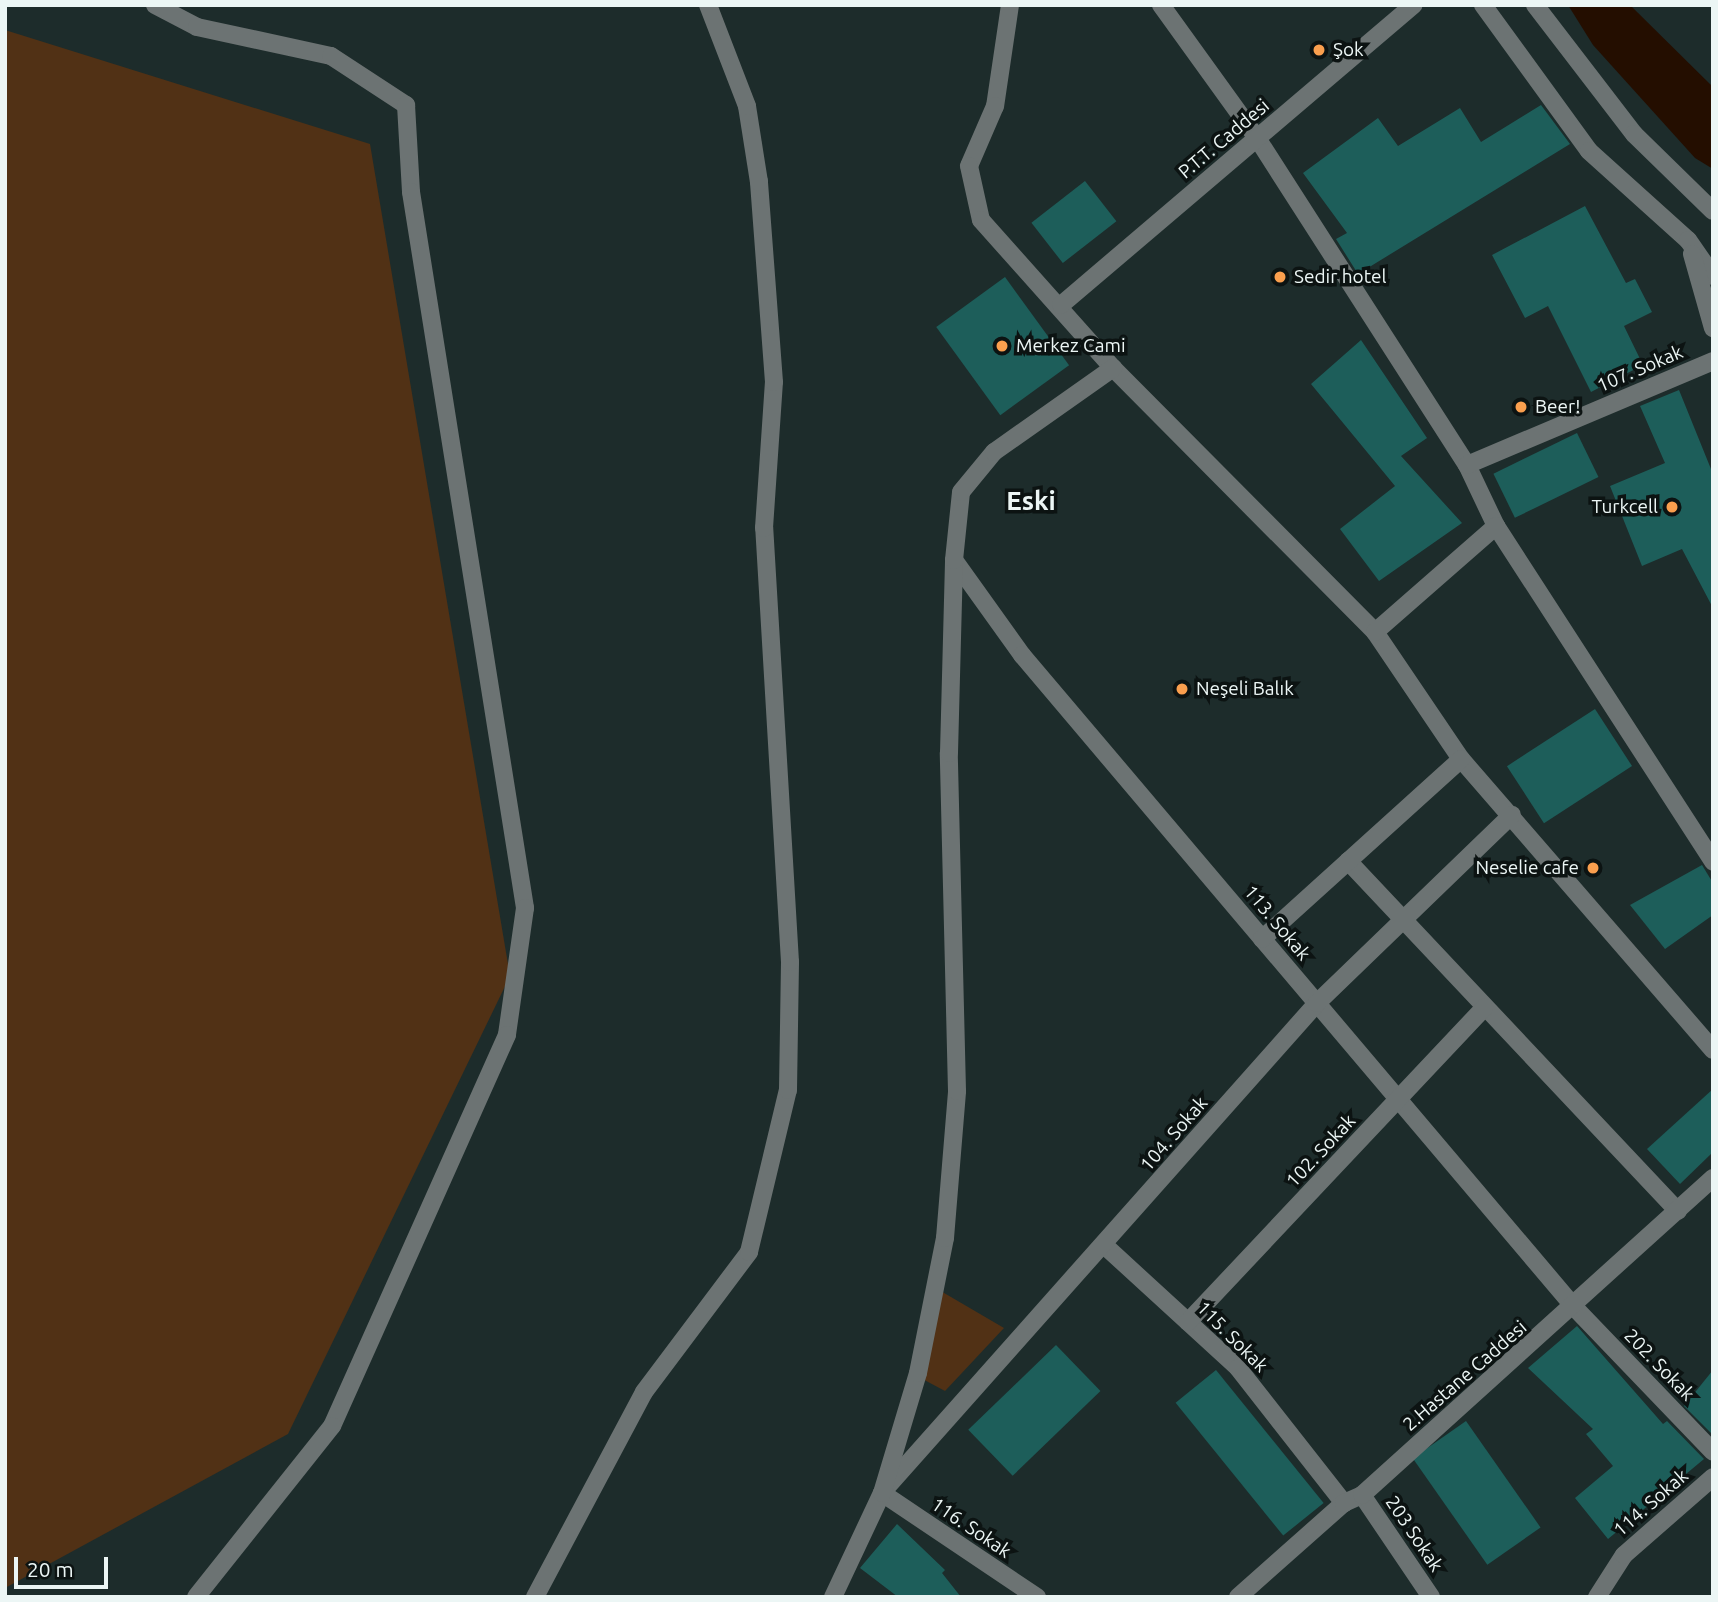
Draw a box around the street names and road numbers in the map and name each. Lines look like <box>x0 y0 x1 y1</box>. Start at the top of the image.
street label: P.T.T. Caddesi <box>1174 94 1274 184</box>
street label: 107. Sokak <box>1594 341 1686 397</box>
street label: 113. Sokak <box>1239 881 1315 965</box>
street label: 104. Sokak <box>1135 1092 1213 1176</box>
street label: 102. Sokak <box>1282 1110 1360 1192</box>
street label: 115. Sokak <box>1192 1297 1272 1377</box>
street label: 2.Hastane Caddesi <box>1398 1316 1532 1436</box>
street label: 202. Sokak <box>1619 1324 1699 1406</box>
street label: 114. Sokak <box>1609 1464 1693 1542</box>
street label: 203 Sokak <box>1380 1492 1448 1576</box>
street label: 116. Sokak <box>927 1493 1015 1563</box>

